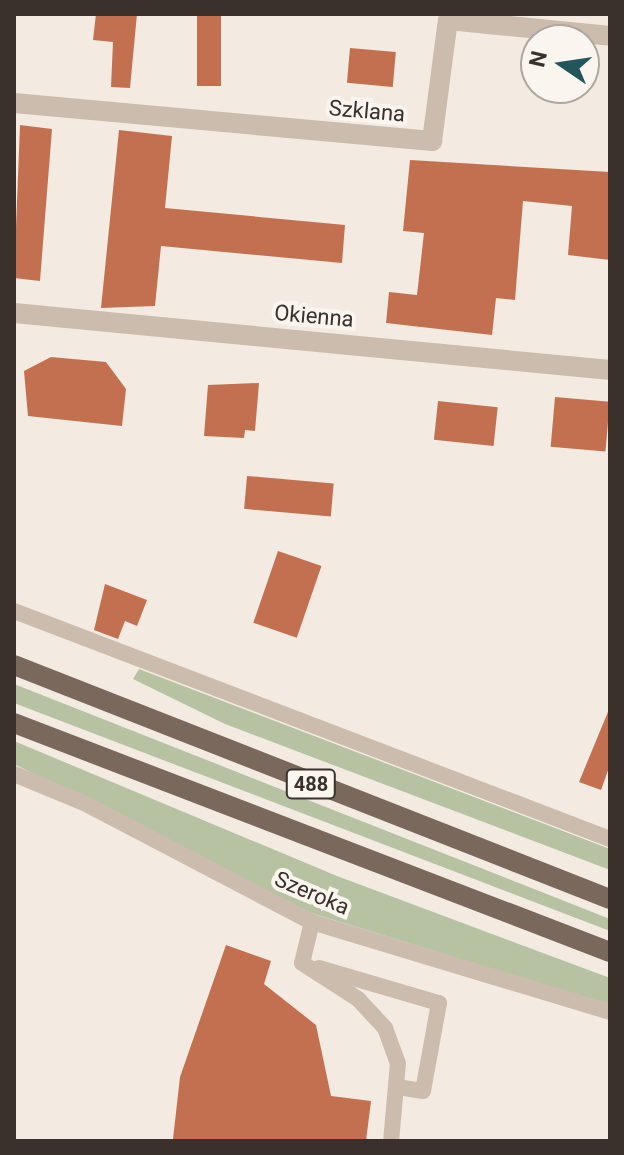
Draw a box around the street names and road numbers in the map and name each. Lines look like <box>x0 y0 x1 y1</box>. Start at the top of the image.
street label: Szklana <box>328 95 406 127</box>
street label: Okienna <box>273 299 355 333</box>
road number: 488 <box>285 768 337 800</box>
street label: Szeroka <box>271 866 353 920</box>

